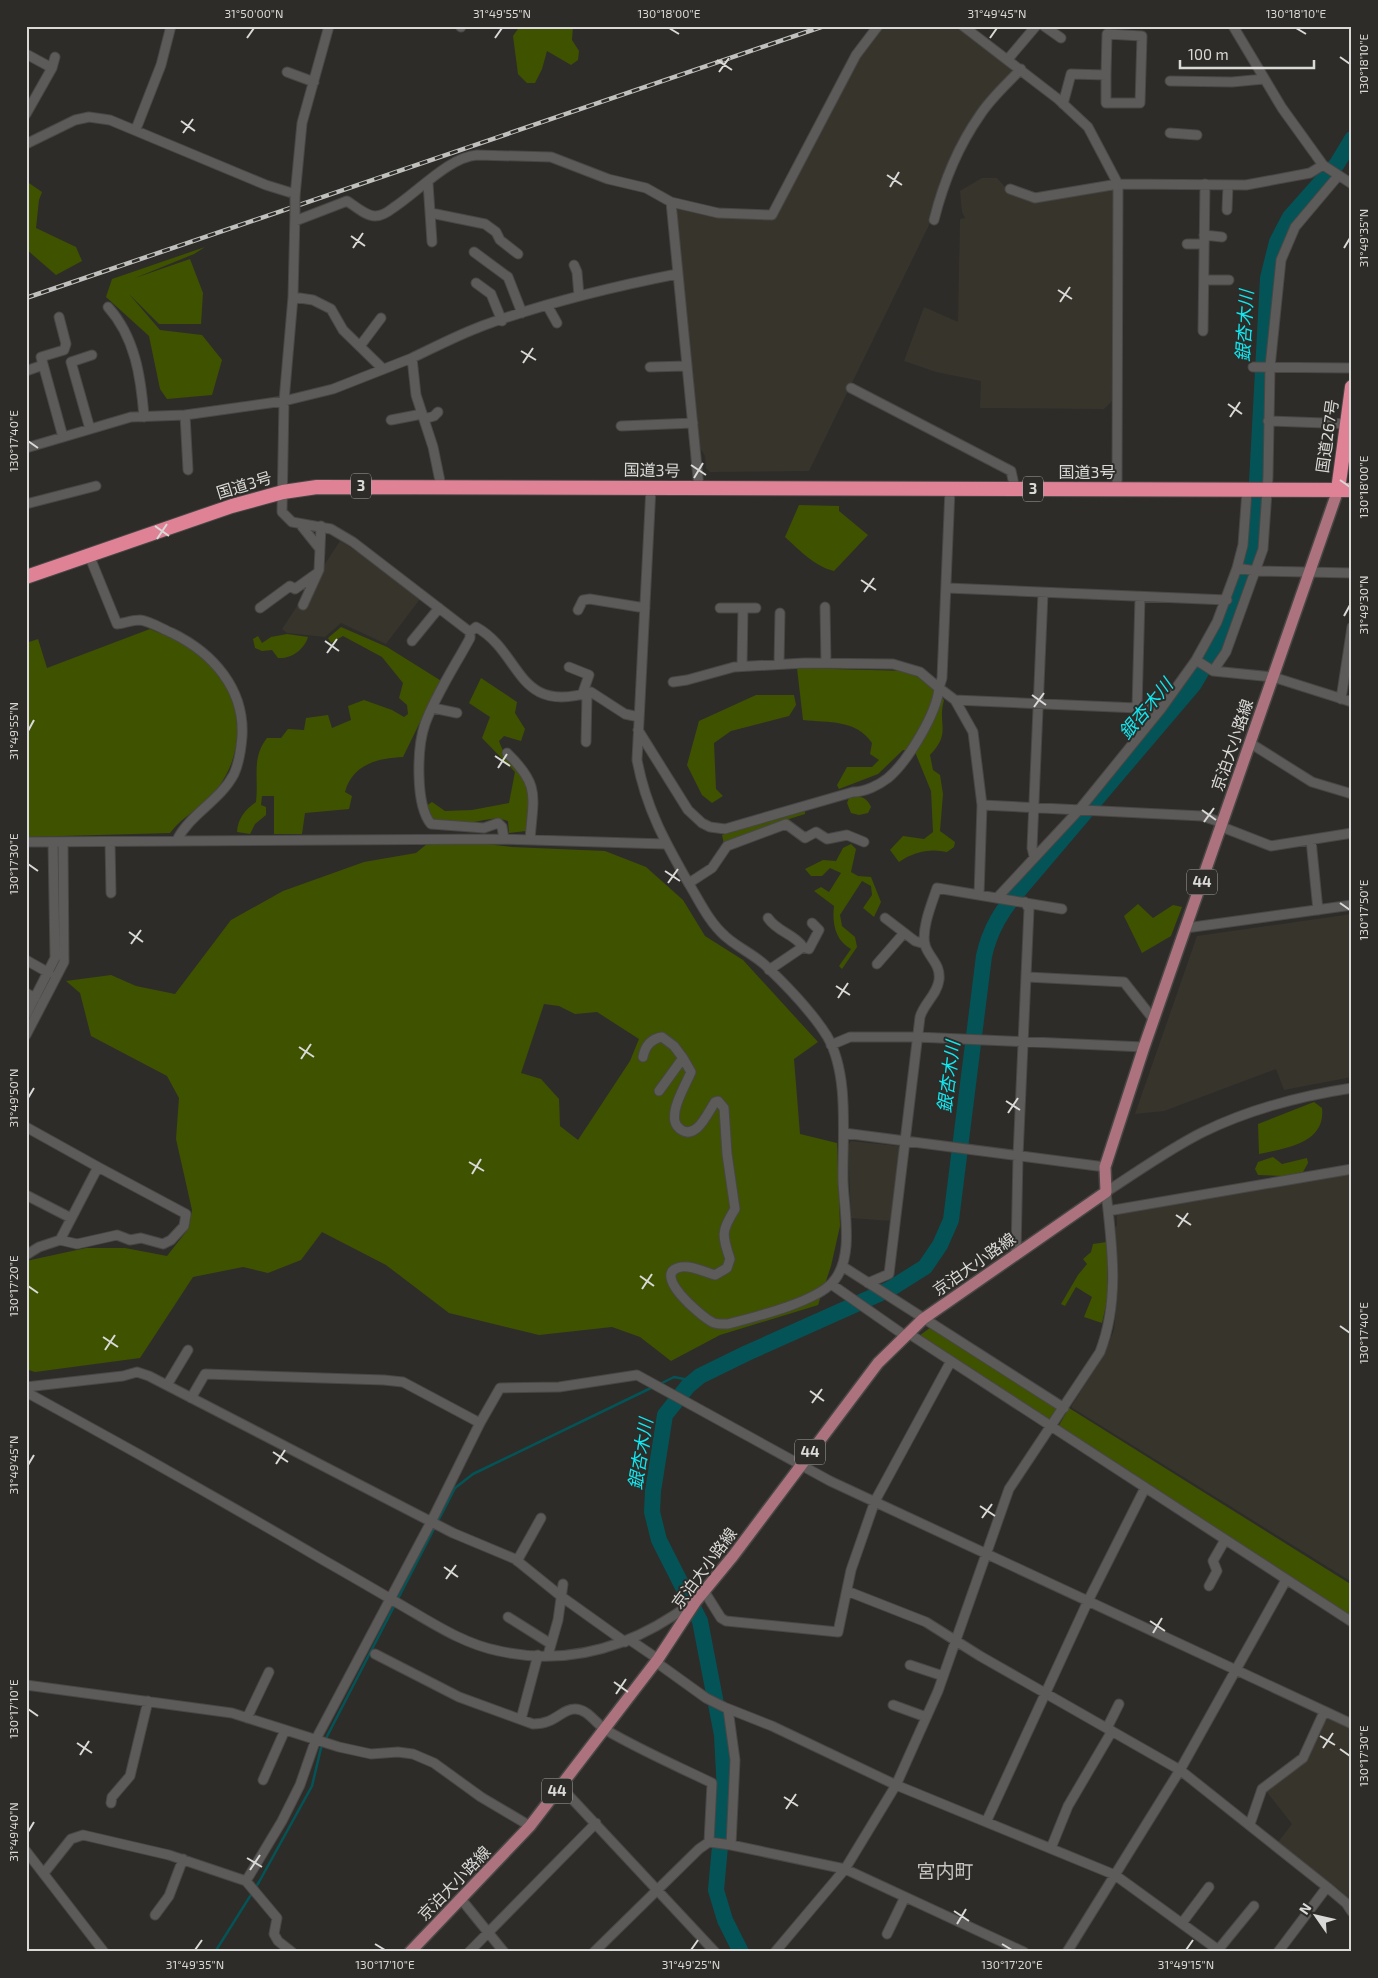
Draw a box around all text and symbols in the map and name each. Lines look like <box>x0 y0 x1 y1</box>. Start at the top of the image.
text: 31°50'00"N <box>224 6 284 20</box>
text: 31°49'55"N <box>473 6 531 20</box>
text: 130°18'00"E <box>637 6 701 20</box>
text: 31°49'45"N <box>968 6 1026 20</box>
text: 130°18'10"E <box>1266 6 1327 20</box>
text: 130°18'10"E <box>1356 33 1370 94</box>
scale bar <box>1180 38 1314 70</box>
text: 100 m <box>1188 45 1229 63</box>
text: 31°49'35"N <box>1356 209 1370 267</box>
water label: 銀杏木川 <box>1231 287 1257 362</box>
street label: 国道267号 <box>1312 398 1341 474</box>
text: 130°17'40"E <box>6 410 20 472</box>
text: 130°18'00"E <box>1356 455 1370 519</box>
street label: 国道3号 <box>623 460 681 479</box>
street label: 国道3号 <box>1059 462 1115 481</box>
street label: 国道3号 <box>214 467 274 502</box>
road number: 3 <box>351 474 371 498</box>
road number: 3 <box>1023 476 1043 502</box>
text: 31°49'30"N <box>1356 575 1370 635</box>
water label: 銀杏木川 <box>1114 672 1178 743</box>
street label: 京泊大小路線 <box>1207 696 1256 793</box>
text: 31°49'55"N <box>6 702 20 760</box>
text: 130°17'30"E <box>6 833 20 895</box>
road number: 44 <box>1187 870 1217 894</box>
text: 130°17'50"E <box>1356 879 1370 941</box>
water label: 銀杏木川 <box>933 1038 964 1114</box>
text: 31°49'50"N <box>6 1069 20 1127</box>
street label: 京泊大小路線 <box>929 1228 1018 1299</box>
text: 130°17'20"E <box>6 1255 20 1317</box>
text: 130°17'40"E <box>1356 1302 1370 1364</box>
water label: 銀杏木川 <box>624 1415 657 1491</box>
text: 31°49'45"N <box>6 1436 20 1494</box>
road number: 44 <box>795 1440 825 1464</box>
street label: 京泊大小路線 <box>667 1524 740 1612</box>
text: 130°17'10"E <box>6 1679 20 1739</box>
text: 130°17'30"E <box>1356 1725 1370 1787</box>
road number: 44 <box>542 1778 572 1804</box>
text: 31°49'40"N <box>6 1802 20 1862</box>
street label: 京泊大小路線 <box>413 1842 494 1924</box>
district label: 宮内町 <box>916 1859 974 1882</box>
north arrow <box>1290 1890 1340 1940</box>
text: N <box>1295 1900 1315 1917</box>
text: 31°49'35"N <box>166 1957 224 1971</box>
text: 130°17'10"E <box>355 1957 415 1971</box>
text: 31°49'25"N <box>662 1957 720 1971</box>
text: 130°17'20"E <box>981 1957 1043 1971</box>
text: 31°49'15"N <box>1158 1957 1214 1971</box>

